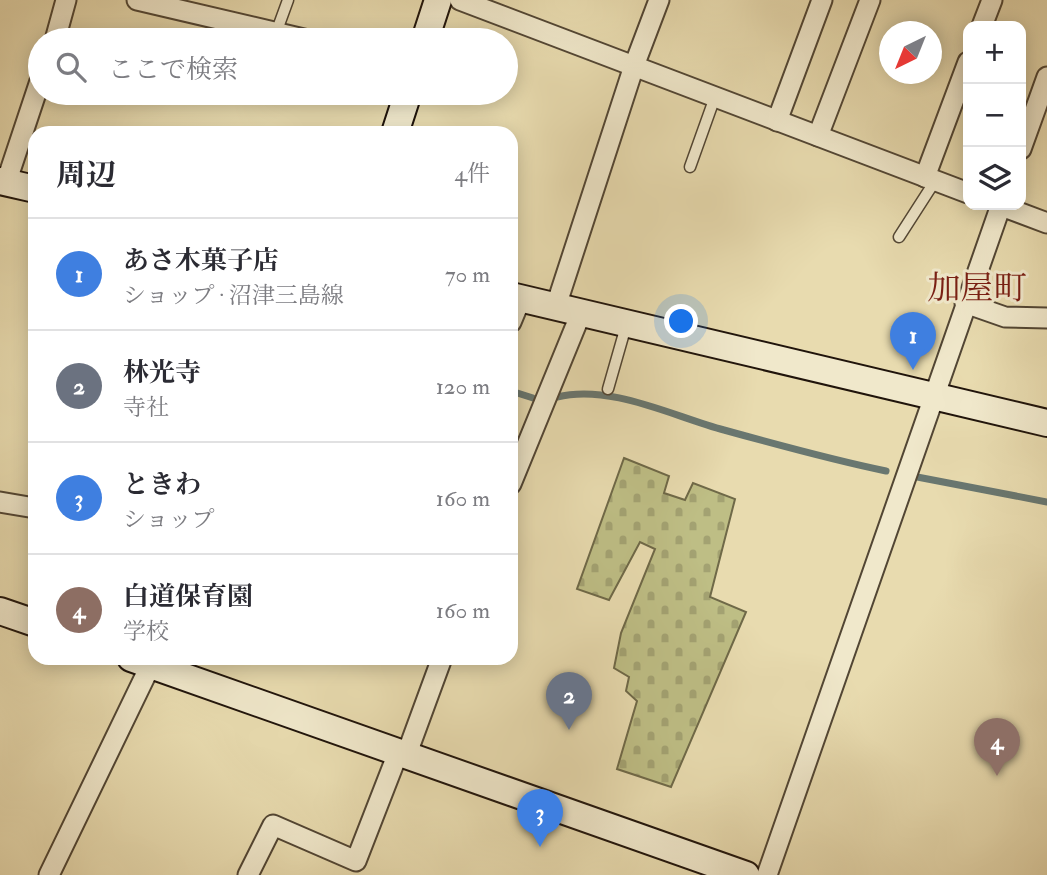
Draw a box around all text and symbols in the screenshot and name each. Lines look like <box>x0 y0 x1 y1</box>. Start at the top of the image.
north arrow <box>879 21 942 84</box>
map controls <box>963 21 1026 210</box>
button: + <box>963 21 1026 84</box>
search box <box>28 28 518 105</box>
icon: search <box>52 48 90 86</box>
text: ここで検索 <box>108 54 238 86</box>
button: − <box>963 84 1026 147</box>
button: layers <box>963 147 1026 210</box>
text: 周辺 <box>56 157 116 194</box>
text: 4件 <box>455 159 490 188</box>
text: あさ木菓子店 <box>123 245 279 277</box>
text: 1 <box>75 260 83 289</box>
text: 70 m <box>445 260 490 289</box>
district label: 加屋町 <box>928 268 1027 309</box>
text: ショップ · 沼津三島線 <box>123 281 344 310</box>
your location <box>664 304 698 338</box>
pin: 1 <box>890 312 936 370</box>
text: 林光寺 <box>123 357 201 389</box>
text: 2 <box>73 372 85 401</box>
text: 120 m <box>436 372 490 401</box>
text: 寺社 <box>123 393 169 422</box>
text: ときわ <box>123 469 201 501</box>
text: 3 <box>75 484 83 513</box>
text: 160 m <box>436 484 490 513</box>
text: ショップ <box>123 505 215 534</box>
text: 白道保育園 <box>123 581 253 613</box>
text: 4 <box>73 596 85 625</box>
text: 160 m <box>436 596 490 625</box>
text: 学校 <box>123 617 169 646</box>
pin: 2 <box>546 672 592 730</box>
pin: 4 <box>974 718 1020 776</box>
pin: 3 <box>517 789 563 847</box>

